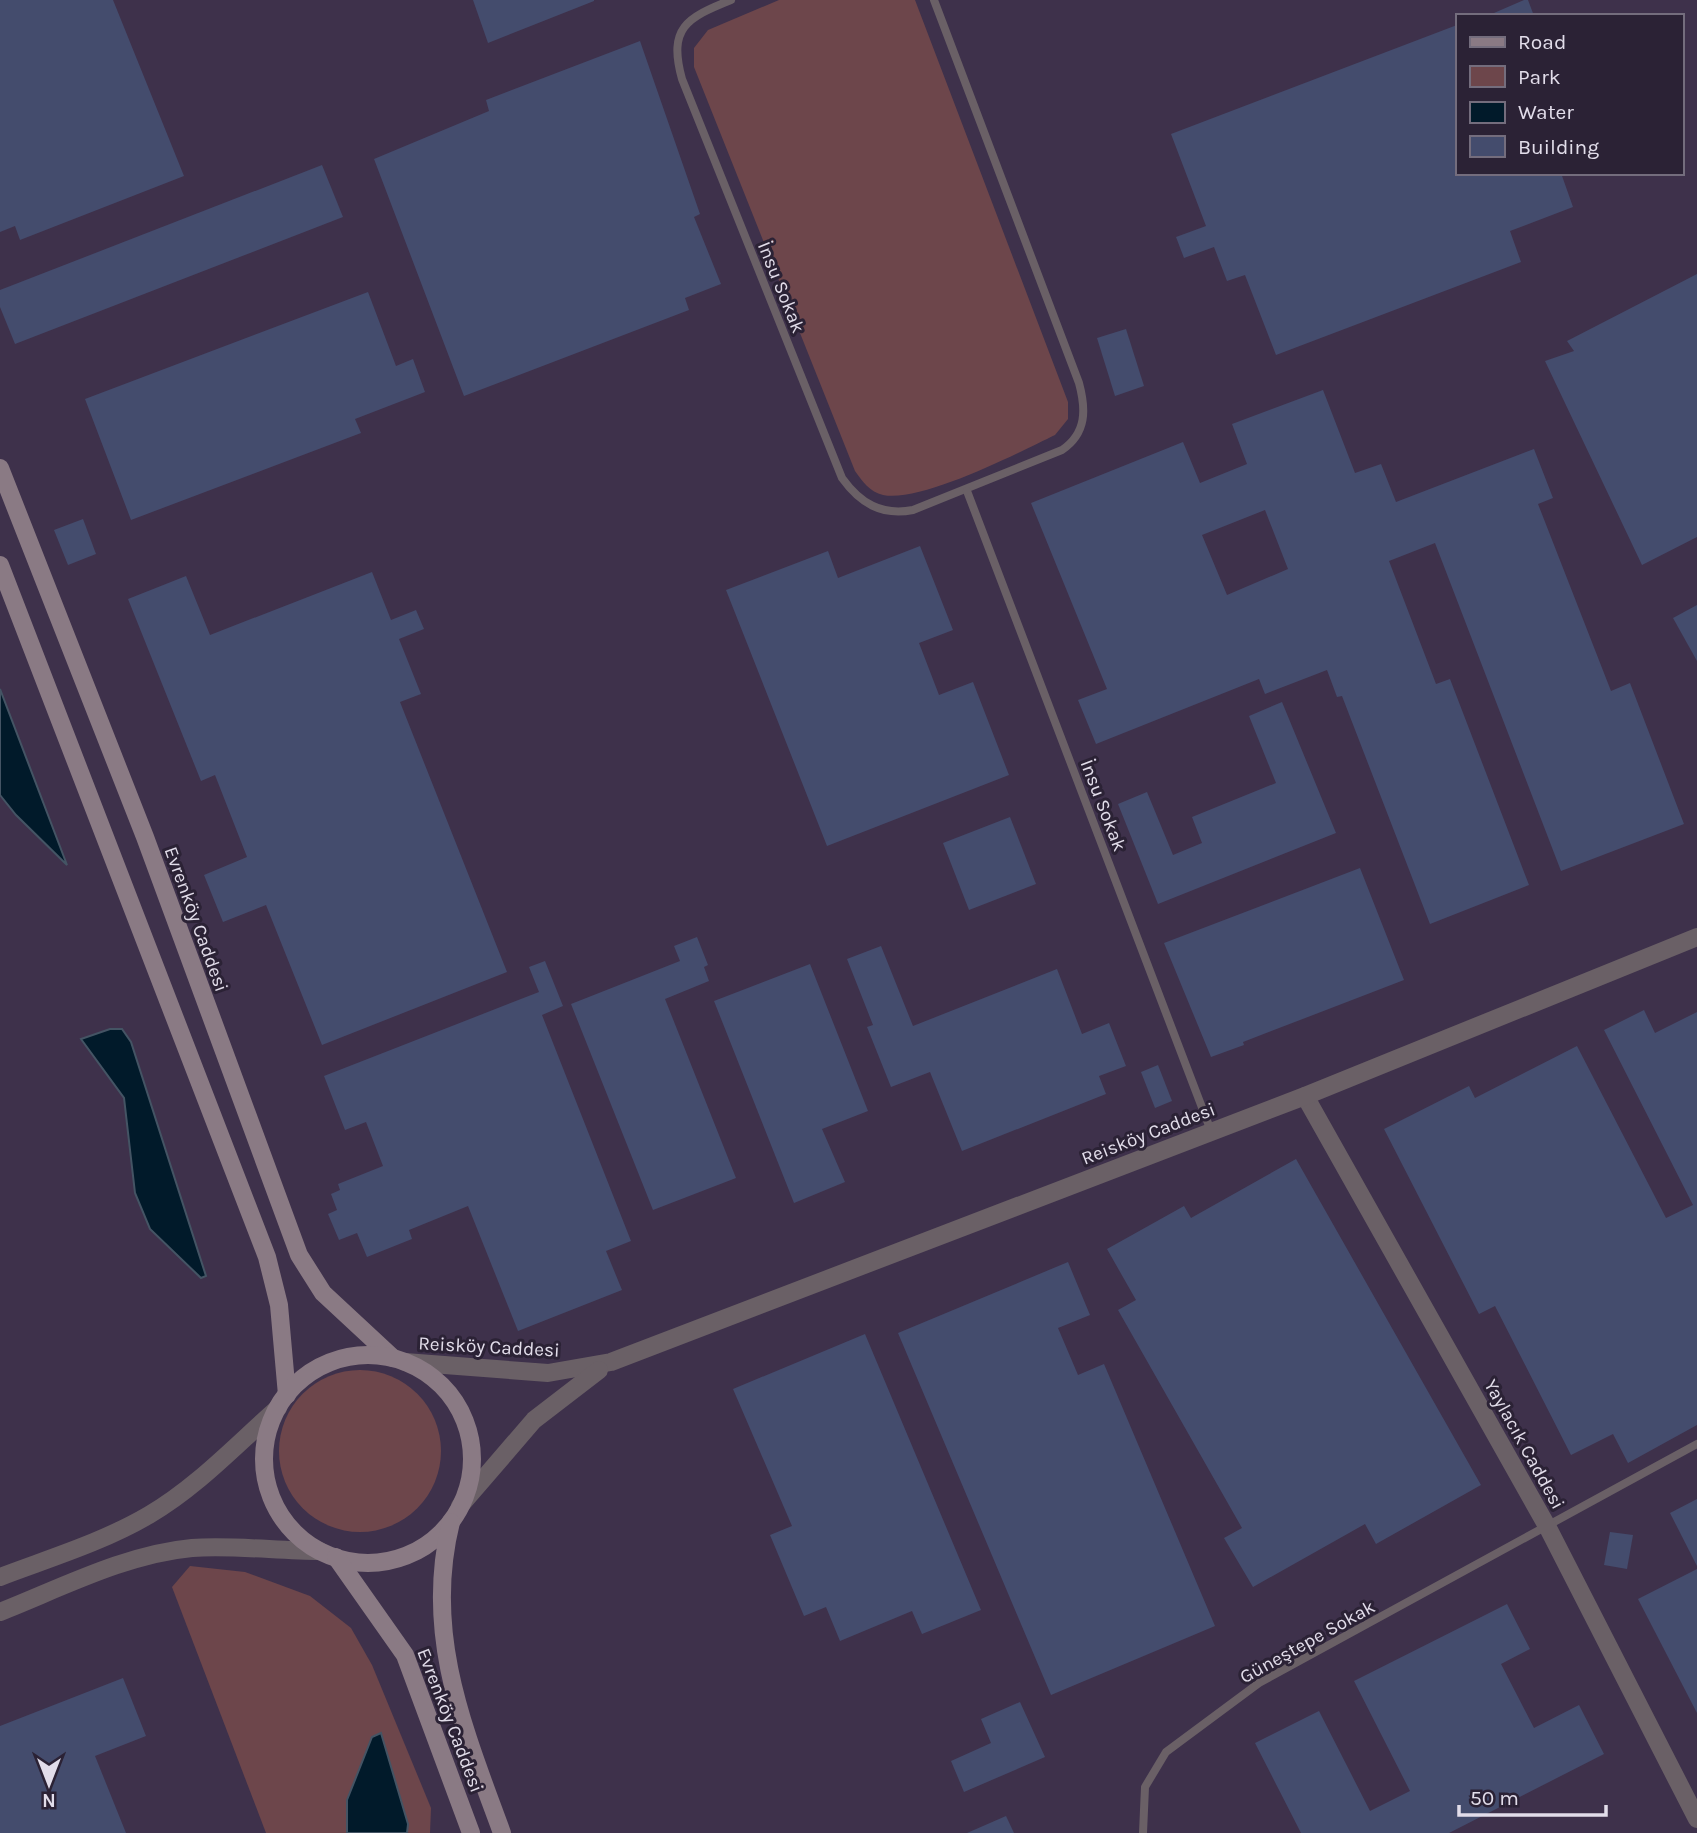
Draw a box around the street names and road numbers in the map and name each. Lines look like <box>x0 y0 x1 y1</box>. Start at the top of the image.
street label: İnsu Sokak <box>753 239 809 337</box>
street label: İnsu Sokak <box>1076 756 1131 855</box>
street label: Evrenköy Caddesi <box>160 844 233 995</box>
street label: Reisköy Caddesi <box>1078 1098 1218 1170</box>
street label: Reisköy Caddesi <box>418 1332 560 1362</box>
street label: Yaylacık Caddesi <box>1479 1376 1569 1513</box>
street label: Güneştepe Sokak <box>1236 1596 1379 1688</box>
street label: Evrenköy Caddesi <box>412 1645 488 1796</box>

